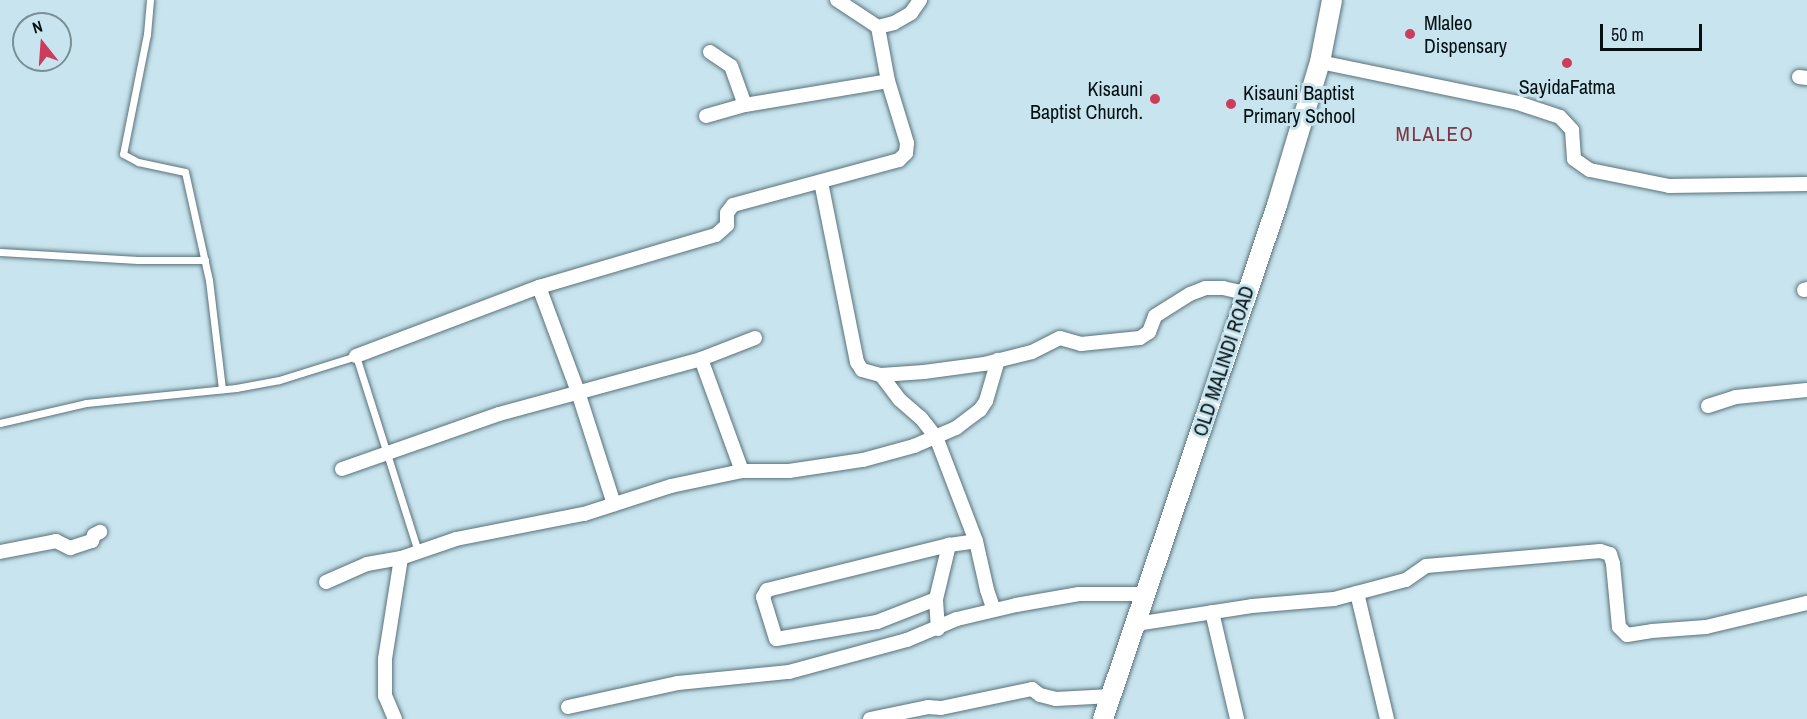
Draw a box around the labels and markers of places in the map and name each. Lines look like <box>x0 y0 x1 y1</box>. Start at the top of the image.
place label: Mlaleo Dispensary <box>1424 11 1507 58</box>
marker: Mlaleo Dispensary <box>1401 25 1419 43</box>
marker: SayidaFatma <box>1558 54 1576 72</box>
place label: SayidaFatma <box>1519 74 1615 98</box>
place label: Kisauni Baptist Church. <box>1030 76 1143 123</box>
place label: Kisauni Baptist Primary School <box>1243 80 1355 127</box>
marker: Kisauni Baptist Church. <box>1148 92 1162 106</box>
marker: Kisauni Baptist Primary School <box>1224 97 1238 111</box>

